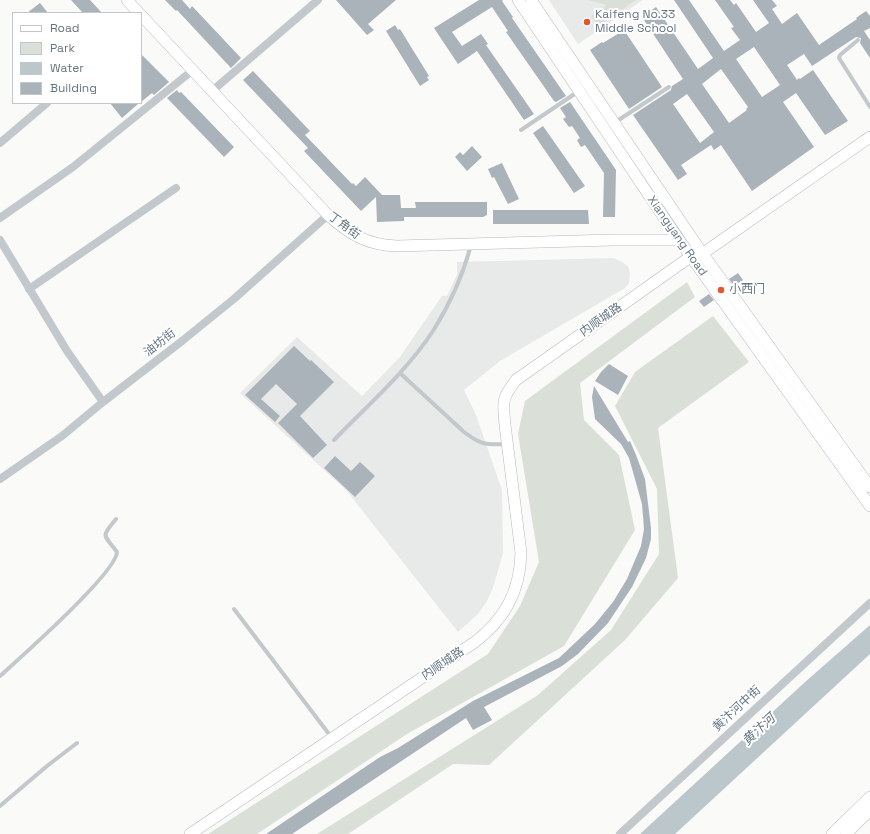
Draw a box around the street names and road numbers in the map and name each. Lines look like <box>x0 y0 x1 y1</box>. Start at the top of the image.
street label: Xiangyang Road <box>644 193 710 279</box>
street label: 丁角街 <box>325 210 363 242</box>
street label: 内顺城路 <box>577 300 625 340</box>
street label: 油坊街 <box>141 326 179 360</box>
street label: 内顺城路 <box>419 645 467 683</box>
street label: 黄汴河中街 <box>710 683 764 735</box>

